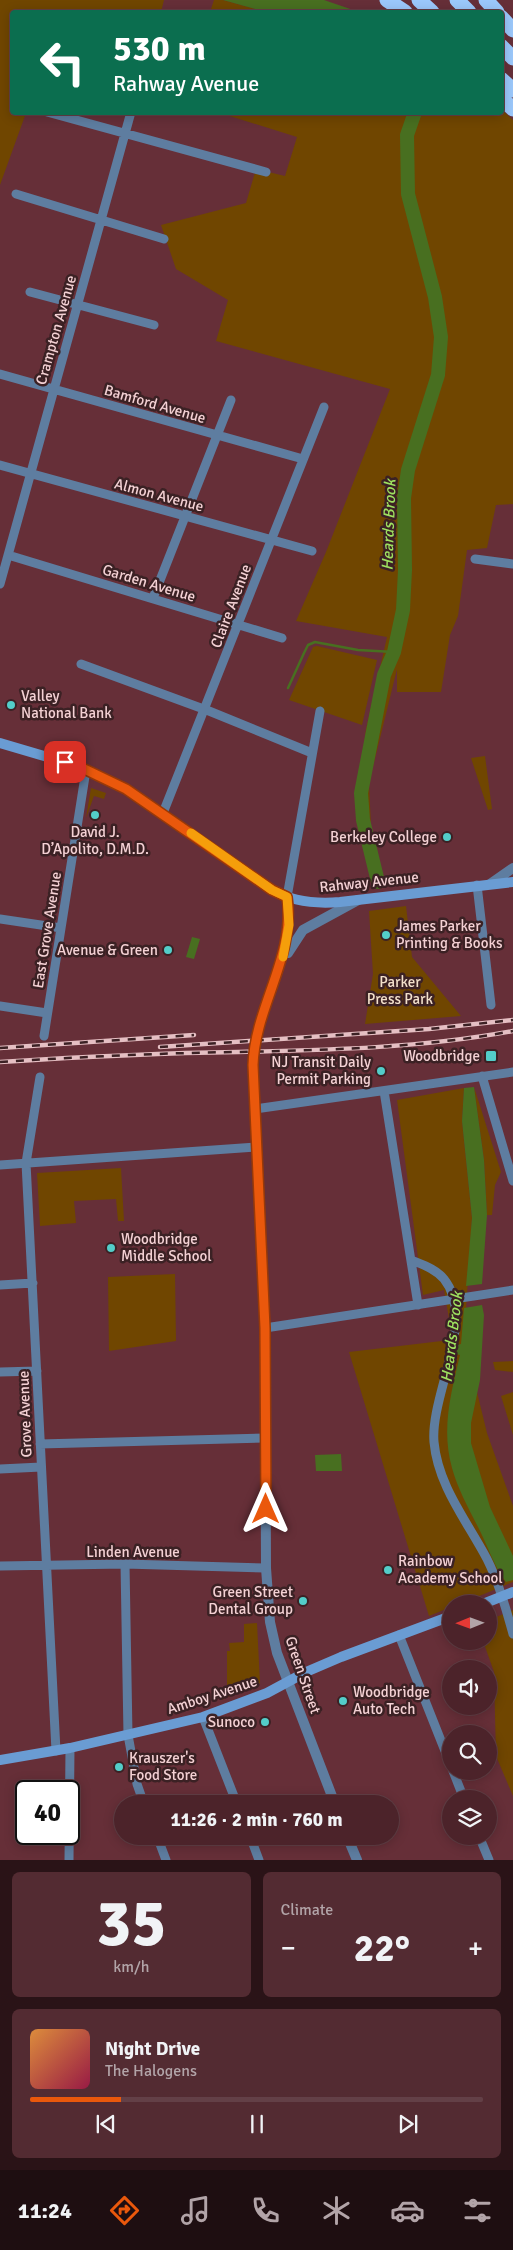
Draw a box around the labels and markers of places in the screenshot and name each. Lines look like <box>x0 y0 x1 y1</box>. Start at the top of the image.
place label: Valley National Bank <box>21 687 112 722</box>
marker: Valley National Bank <box>5 699 17 711</box>
pin <box>44 741 86 783</box>
marker: David J. D’Apolito, D.M.D. <box>89 809 101 821</box>
place label: David J. D’Apolito, D.M.D. <box>41 823 149 858</box>
place label: Berkeley College <box>330 828 437 846</box>
marker: Berkeley College <box>441 831 453 843</box>
place label: James Parker Printing & Books <box>396 917 503 952</box>
marker: James Parker Printing & Books <box>380 929 392 941</box>
place label: Avenue & Green <box>57 941 158 959</box>
marker: Avenue & Green <box>162 944 174 956</box>
place label: Woodbridge <box>403 1047 480 1065</box>
marker: Woodbridge <box>484 1049 498 1063</box>
place label: NJ Transit Daily Permit Parking <box>271 1053 371 1088</box>
marker: NJ Transit Daily Permit Parking <box>375 1065 387 1077</box>
place label: Woodbridge Middle School <box>121 1230 212 1265</box>
marker: Woodbridge Middle School <box>105 1242 117 1254</box>
place label: Rainbow Academy School <box>398 1552 503 1587</box>
marker: Rainbow Academy School <box>382 1564 394 1576</box>
place label: Green Street Dental Group <box>208 1583 293 1618</box>
marker: Green Street Dental Group <box>297 1595 309 1607</box>
place label: Woodbridge Auto Tech <box>353 1683 430 1718</box>
marker: Woodbridge Auto Tech <box>337 1695 349 1707</box>
place label: Sunoco <box>208 1713 255 1731</box>
marker: Sunoco <box>259 1716 271 1728</box>
place label: Krauszer's Food Store <box>129 1749 197 1784</box>
marker: Krauszer's Food Store <box>113 1761 125 1773</box>

